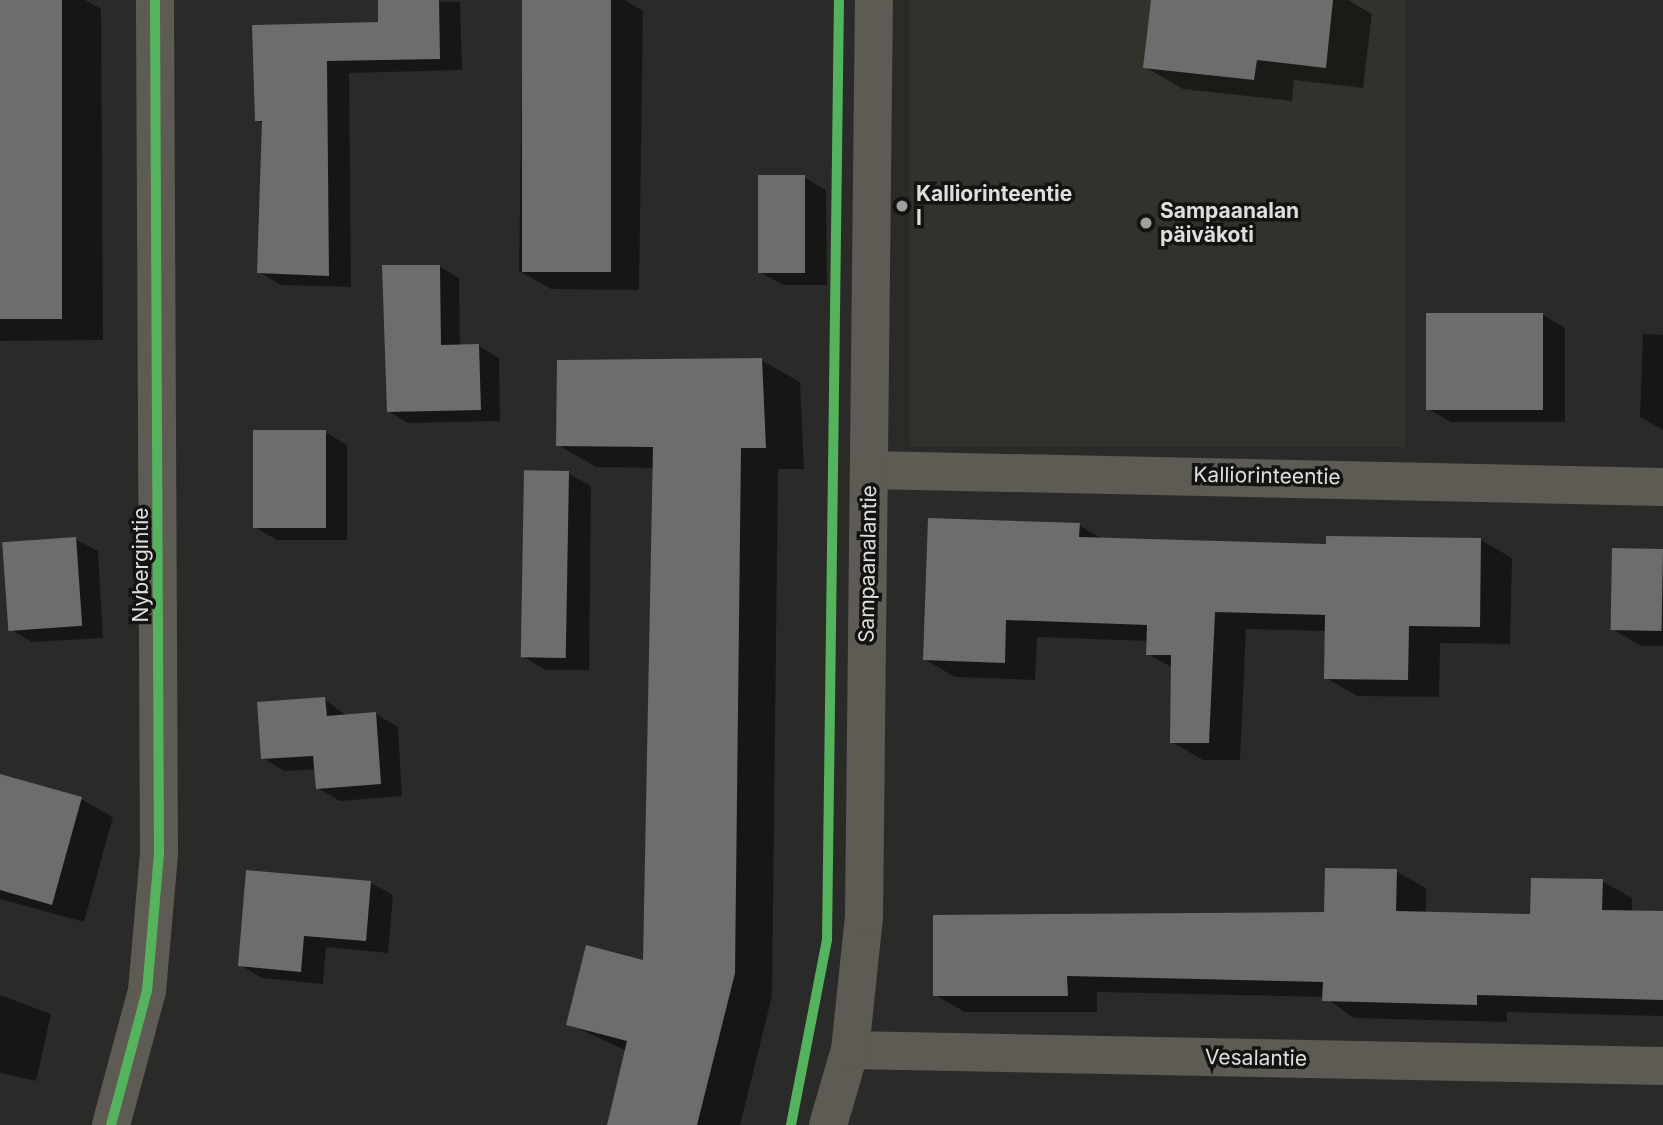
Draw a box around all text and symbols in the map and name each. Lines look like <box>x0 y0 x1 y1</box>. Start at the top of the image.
place label: Kalliorinteentie I <box>916 181 1072 231</box>
marker: Kalliorinteentie I <box>894 198 910 214</box>
place label: Sampaanalan päiväkoti <box>1160 198 1299 248</box>
marker: Sampaanalan päiväkoti <box>1138 215 1154 231</box>
street label: Kalliorinteentie <box>1193 462 1341 490</box>
street label: Sampaanalantie <box>854 485 882 643</box>
street label: Nybergintie <box>128 507 154 623</box>
street label: Vesalantie <box>1205 1045 1307 1071</box>

